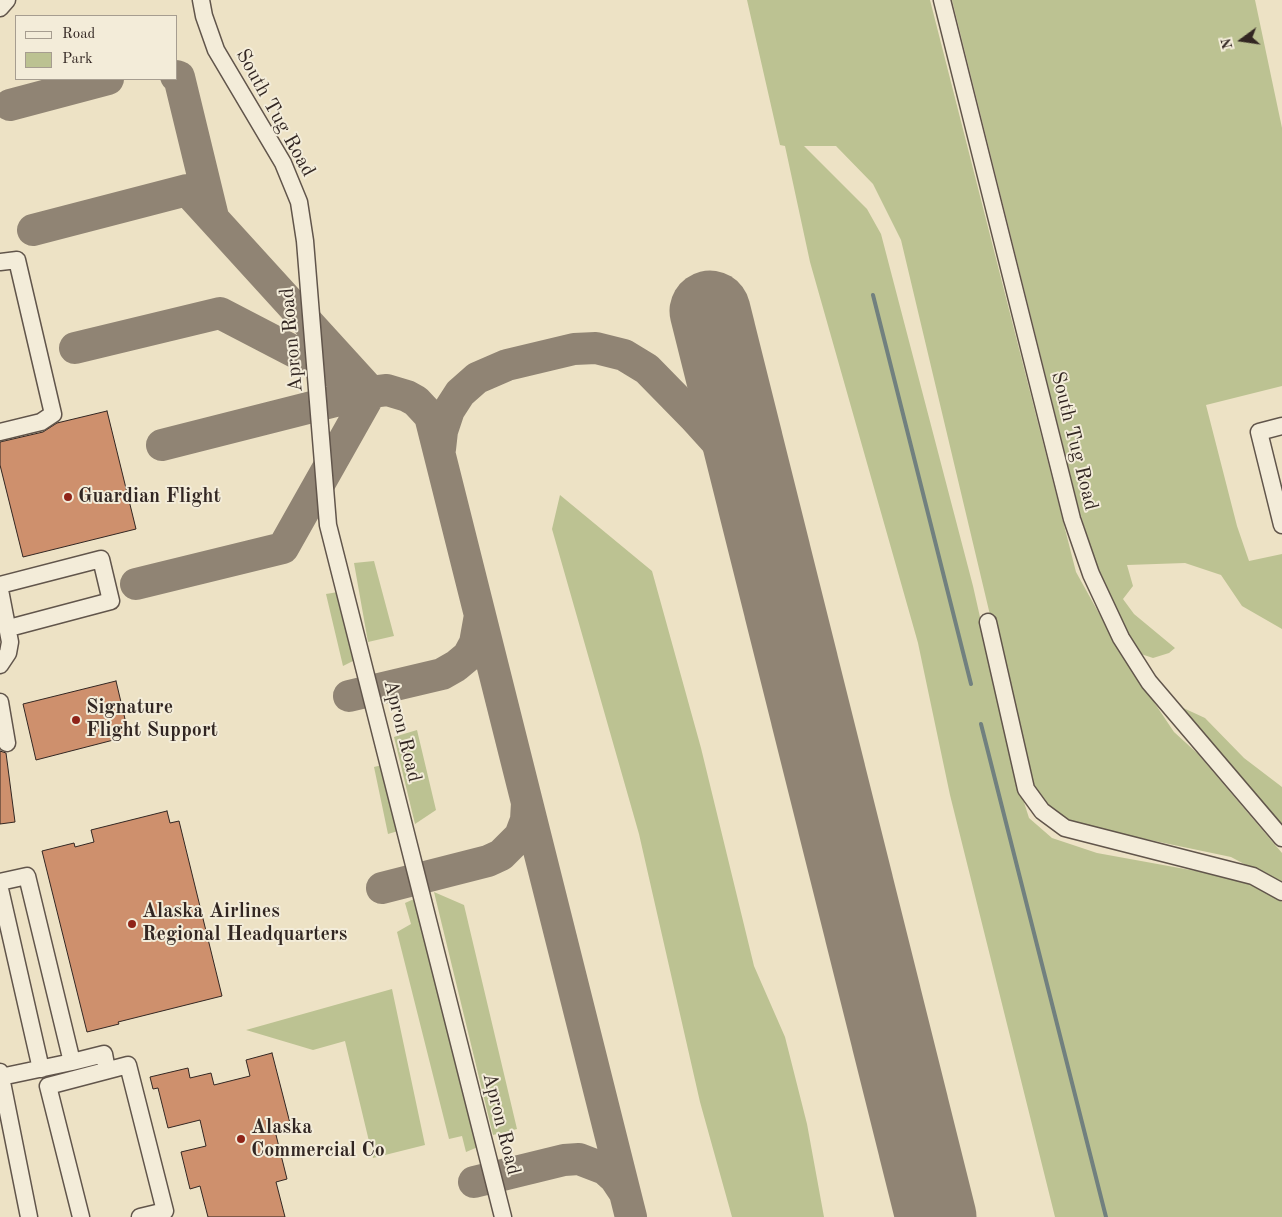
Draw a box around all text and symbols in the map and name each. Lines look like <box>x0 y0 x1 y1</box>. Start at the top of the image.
legend <box>15 15 178 80</box>
north arrow <box>1217 15 1267 65</box>
text: Road <box>62 27 95 42</box>
text: N <box>1219 37 1236 51</box>
street label: South Tug Road <box>230 45 320 181</box>
text: Park <box>62 52 93 67</box>
street label: Apron Road <box>275 287 309 393</box>
street label: South Tug Road <box>1045 369 1103 513</box>
place label: Guardian Flight <box>78 485 221 509</box>
marker: Guardian Flight <box>62 491 74 503</box>
street label: Apron Road <box>378 677 426 785</box>
place label: Signature Flight Support <box>86 696 218 743</box>
marker: Signature Flight Support <box>70 714 82 726</box>
place label: Alaska Airlines Regional Headquarters <box>142 900 347 947</box>
marker: Alaska Airlines Regional Headquarters <box>126 918 138 930</box>
street label: Apron Road <box>477 1070 525 1178</box>
place label: Alaska Commercial Co <box>251 1116 385 1163</box>
marker: Alaska Commercial Co <box>235 1133 247 1145</box>

